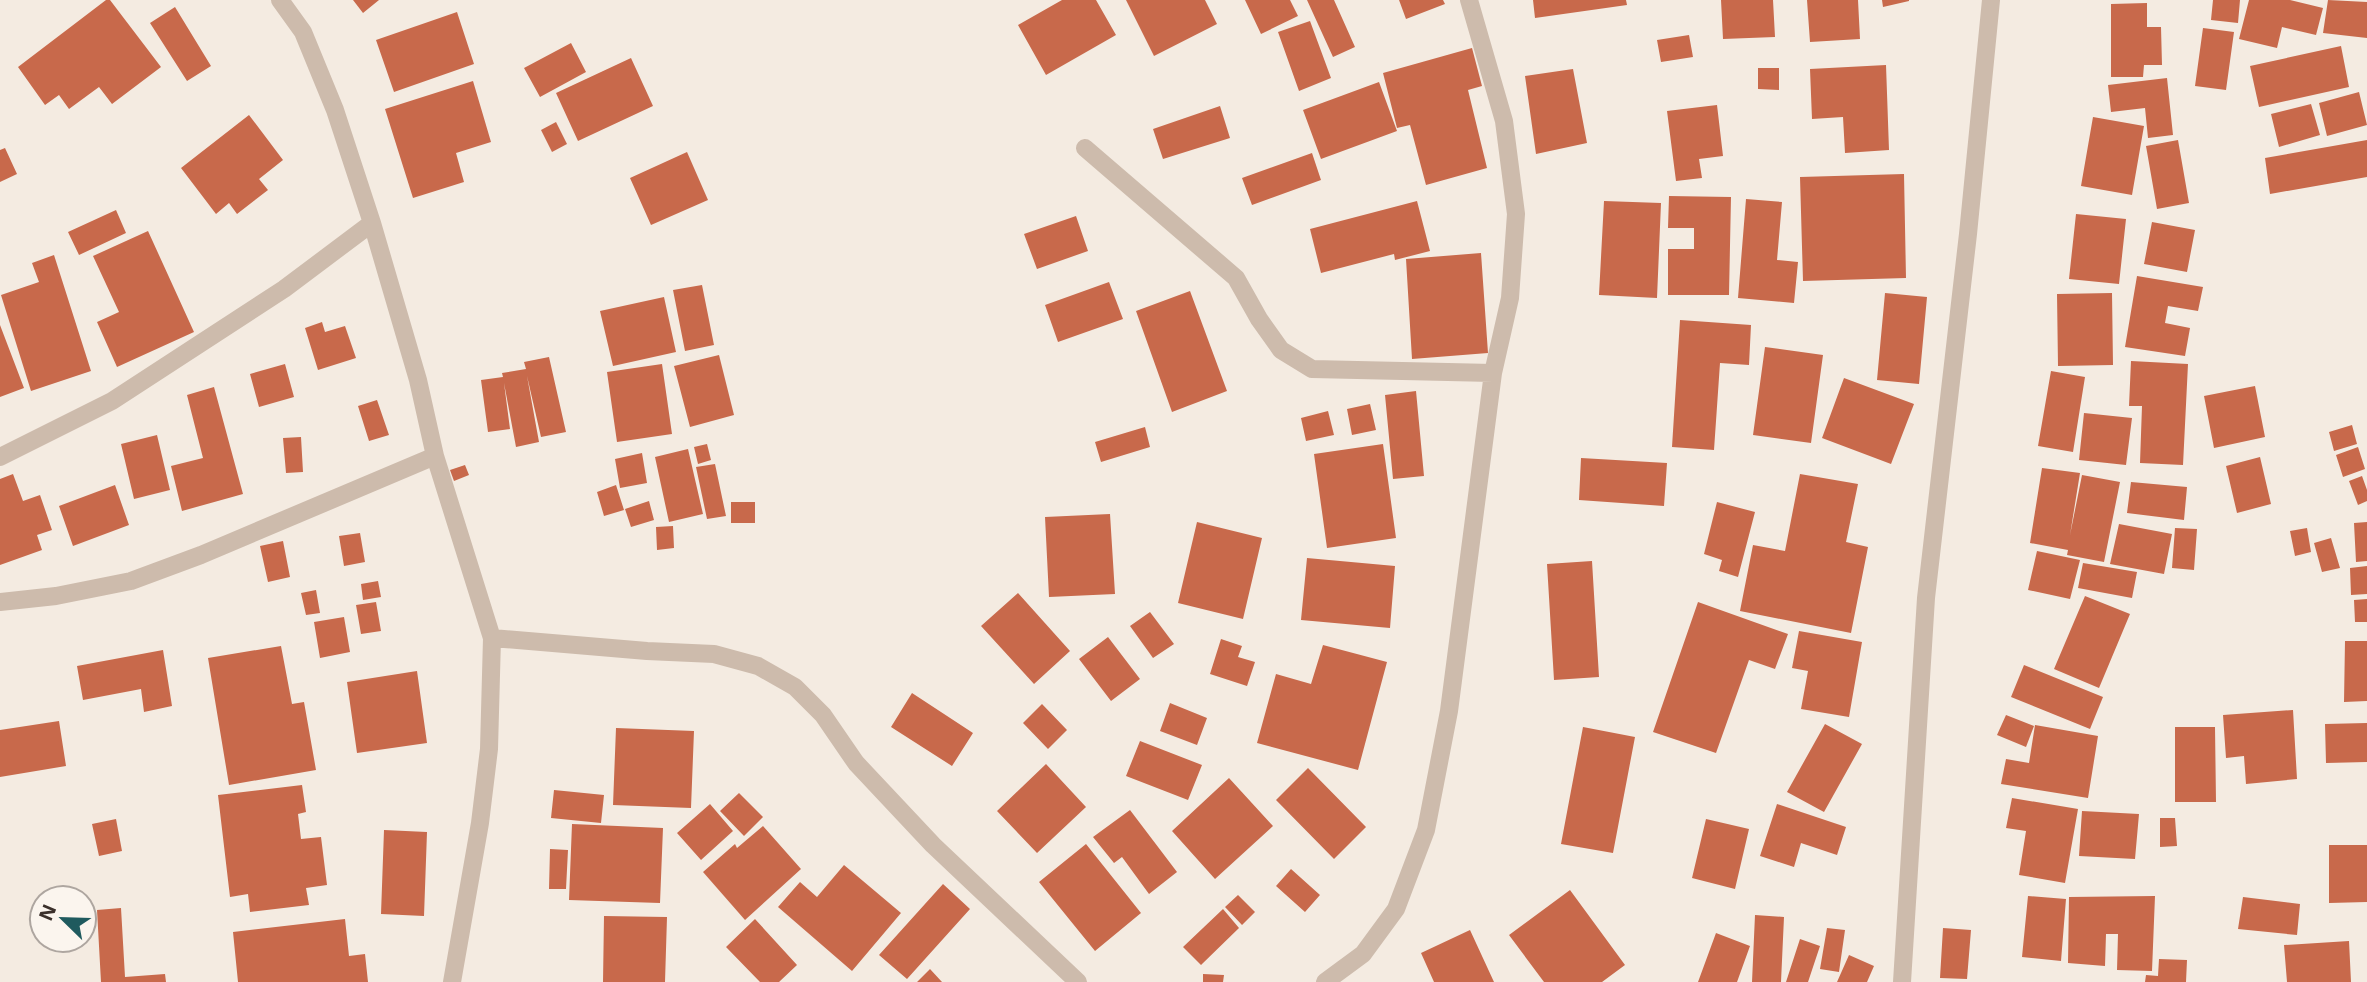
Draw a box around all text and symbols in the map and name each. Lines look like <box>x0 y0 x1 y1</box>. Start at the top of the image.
north arrow <box>28 884 98 954</box>
text: N <box>32 900 62 925</box>

